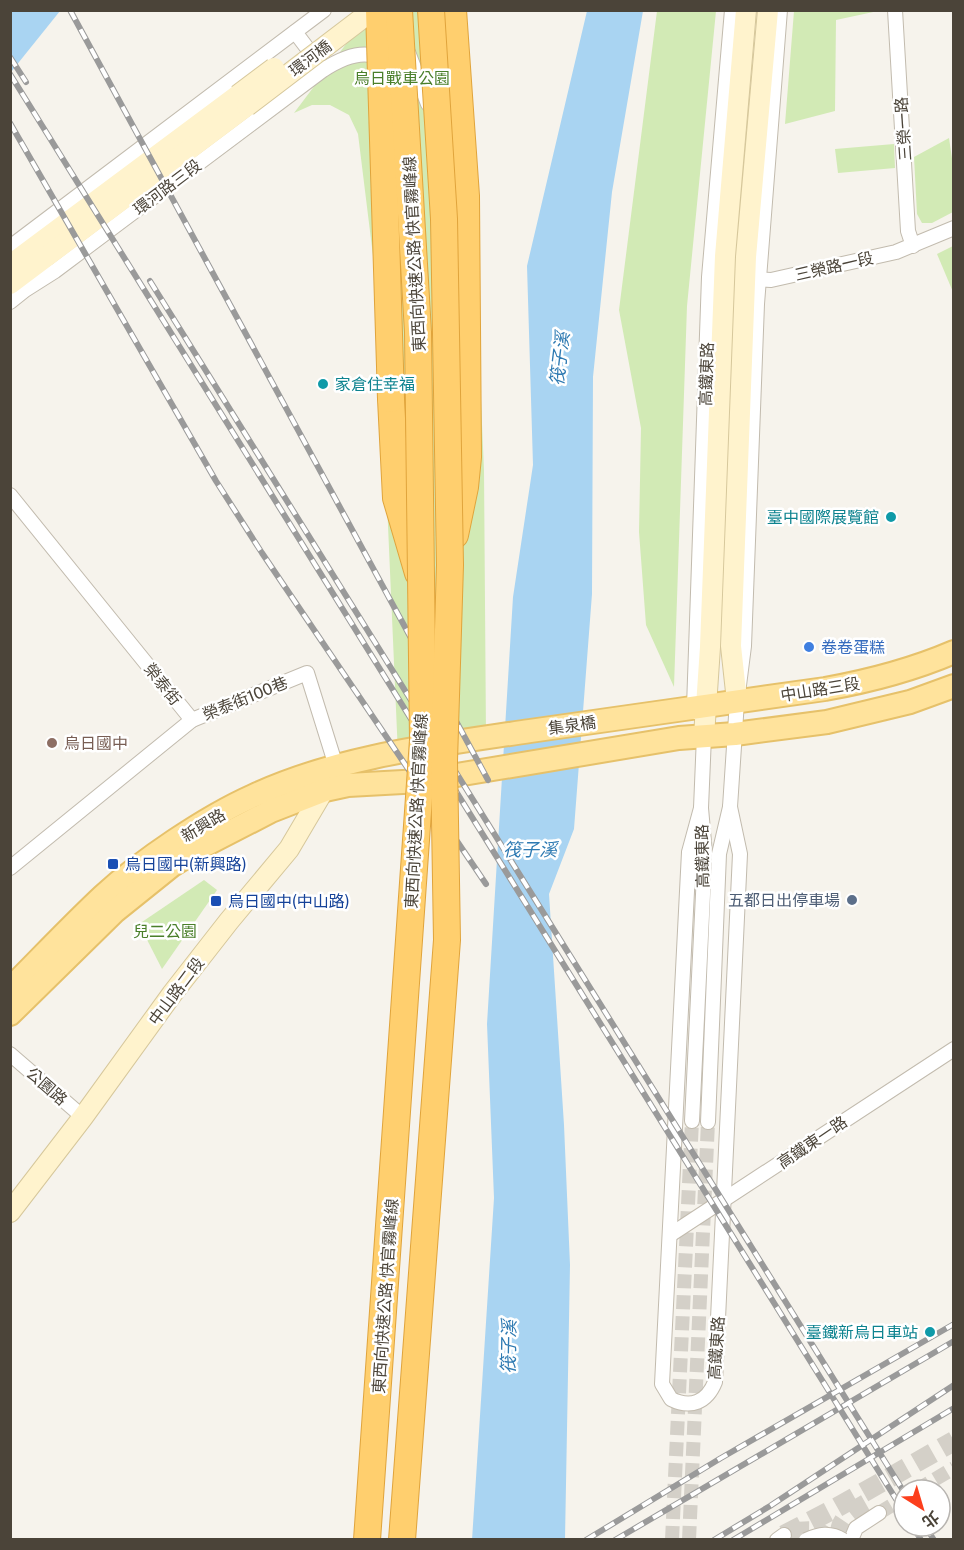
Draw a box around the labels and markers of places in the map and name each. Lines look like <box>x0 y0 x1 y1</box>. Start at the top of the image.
place label: 家倉住幸福 <box>335 375 415 394</box>
marker: 家倉住幸福 <box>316 377 330 391</box>
place label: 臺中國際展覽館 <box>767 508 879 527</box>
marker: 臺中國際展覽館 <box>884 510 898 524</box>
place label: 卷卷蛋糕 <box>821 638 885 657</box>
marker: 卷卷蛋糕 <box>802 640 816 654</box>
place label: 烏日國中 <box>64 734 128 753</box>
marker: 烏日國中 <box>45 736 59 750</box>
place label: 烏日國中(新興路) <box>125 855 247 874</box>
marker: 烏日國中(新興路) <box>106 857 120 871</box>
place label: 五都日出停車場 <box>728 891 840 910</box>
place label: 烏日國中(中山路) <box>228 892 350 911</box>
marker: 五都日出停車場 <box>845 893 859 907</box>
marker: 烏日國中(中山路) <box>209 894 223 908</box>
place label: 臺鐵新烏日車站 <box>806 1323 918 1342</box>
marker: 臺鐵新烏日車站 <box>923 1325 937 1339</box>

